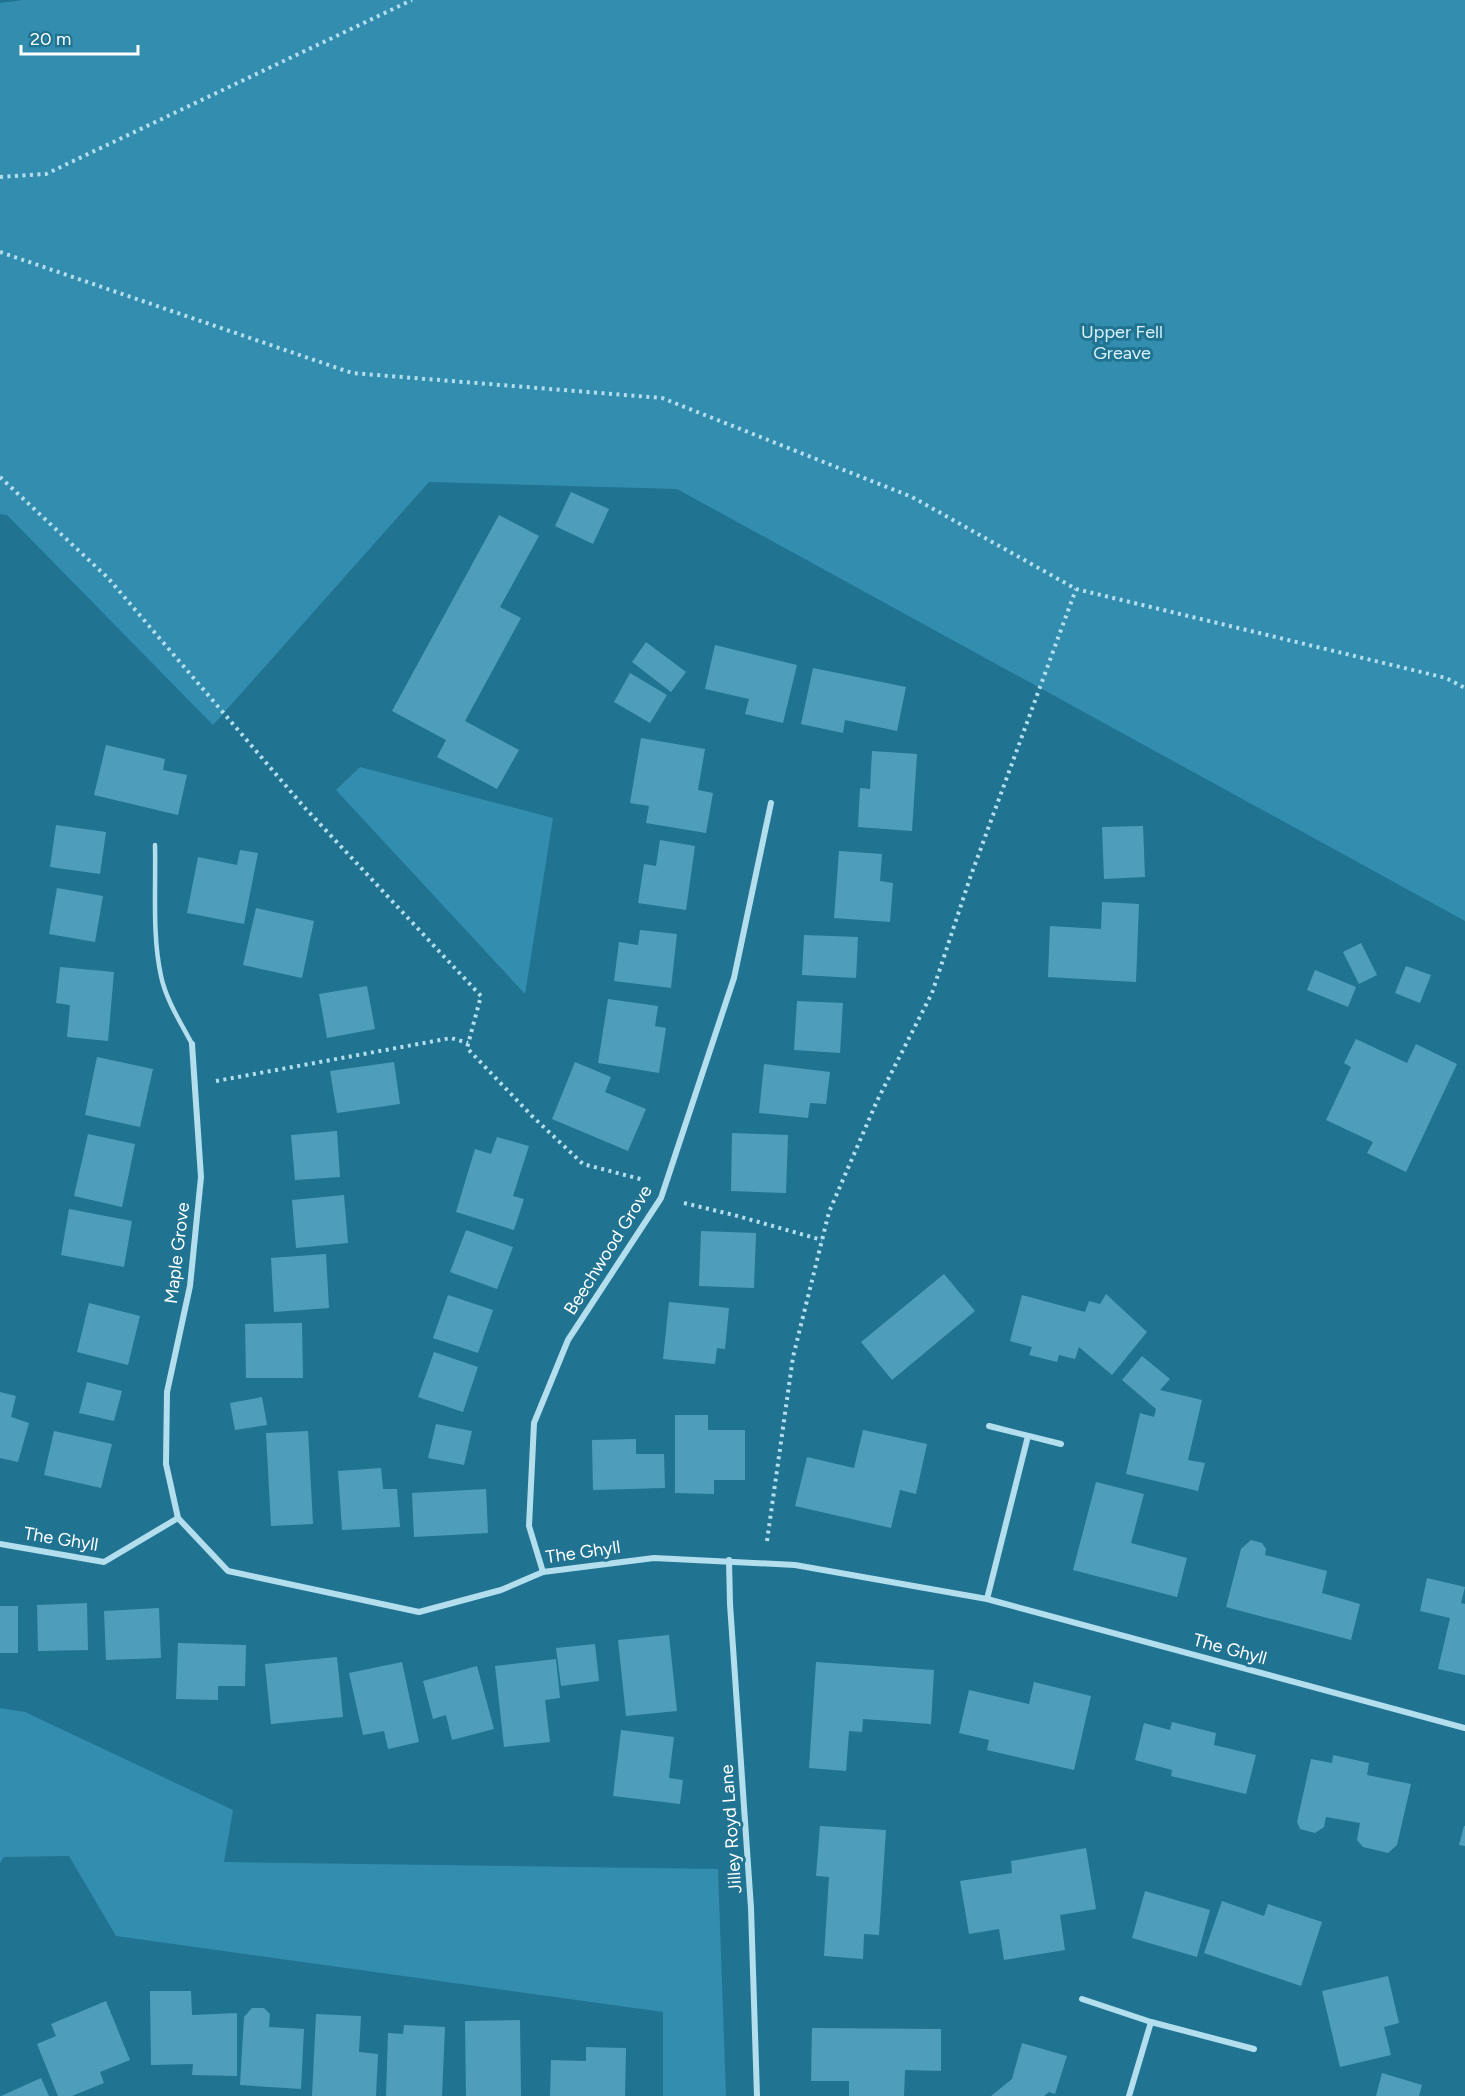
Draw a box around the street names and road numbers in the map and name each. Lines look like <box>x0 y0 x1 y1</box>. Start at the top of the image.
street label: Beechwood Grove <box>559 1181 657 1319</box>
street label: Maple Grove <box>160 1201 194 1305</box>
street label: The Ghyll <box>22 1522 100 1556</box>
street label: The Ghyll <box>544 1536 622 1568</box>
street label: The Ghyll <box>1191 1629 1269 1669</box>
street label: Jilley Royd Lane <box>716 1764 746 1894</box>

